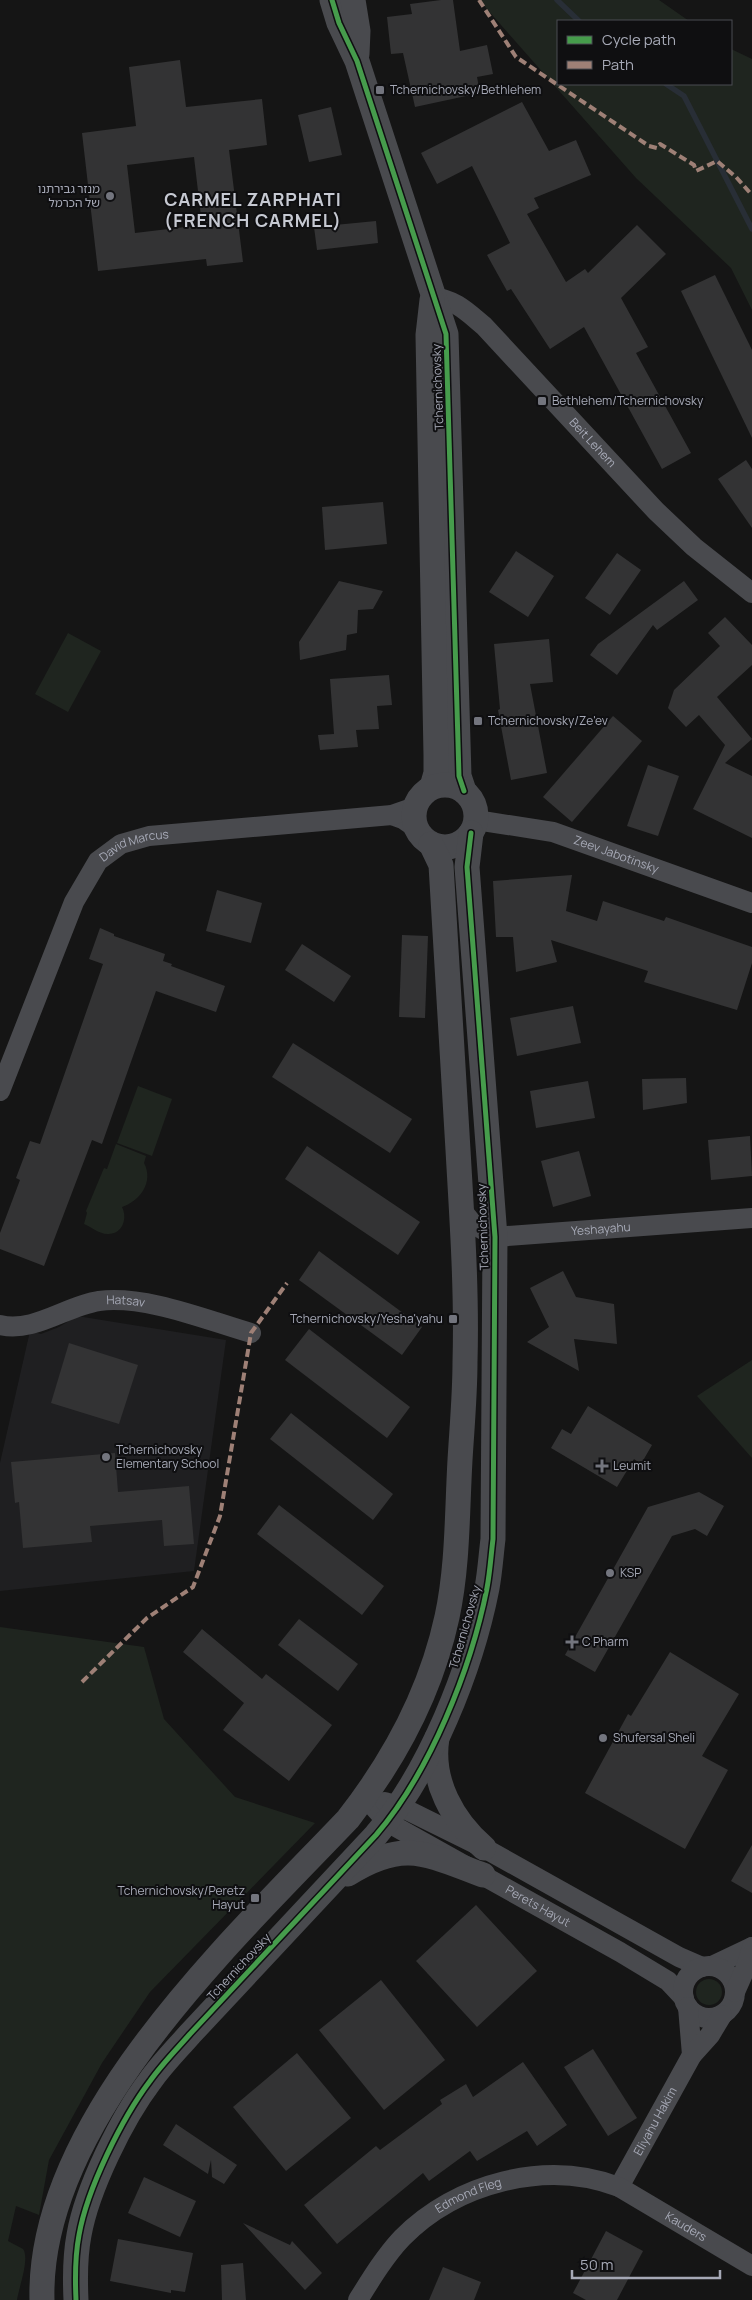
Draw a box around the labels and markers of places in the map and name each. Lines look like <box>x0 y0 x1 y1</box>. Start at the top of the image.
place label: Tchernichovsky/Bethlehem <box>390 81 541 98</box>
marker: Tchernichovsky/Bethlehem <box>374 84 386 96</box>
place label: מנזר גבירתנו של הכרמל <box>38 180 100 211</box>
marker: מנזר גבירתנו של הכרמל <box>104 190 116 202</box>
place label: Bethlehem/Tchernichovsky <box>552 392 704 409</box>
marker: Bethlehem/Tchernichovsky <box>536 395 548 407</box>
place label: Tchernichovsky/Ze'ev <box>488 712 608 729</box>
marker: Tchernichovsky/Ze'ev <box>472 715 484 727</box>
place label: Tchernichovsky/Yesha'yahu <box>290 1310 443 1327</box>
marker: Tchernichovsky/Yesha'yahu <box>447 1313 459 1325</box>
place label: Tchernichovsky Elementary School <box>116 1441 219 1472</box>
marker: Tchernichovsky Elementary School <box>100 1451 112 1463</box>
place label: Leumit <box>613 1457 651 1474</box>
marker: Leumit <box>595 1459 609 1473</box>
place label: KSP <box>620 1564 641 1581</box>
marker: KSP <box>604 1567 616 1579</box>
place label: C Pharm <box>582 1633 629 1650</box>
marker: C Pharm <box>566 1636 578 1648</box>
place label: Shufersal Sheli <box>613 1729 695 1746</box>
marker: Shufersal Sheli <box>597 1732 609 1744</box>
place label: Tchernichovsky/Peretz Hayut <box>117 1882 245 1913</box>
marker: Tchernichovsky/Peretz Hayut <box>249 1892 261 1904</box>

